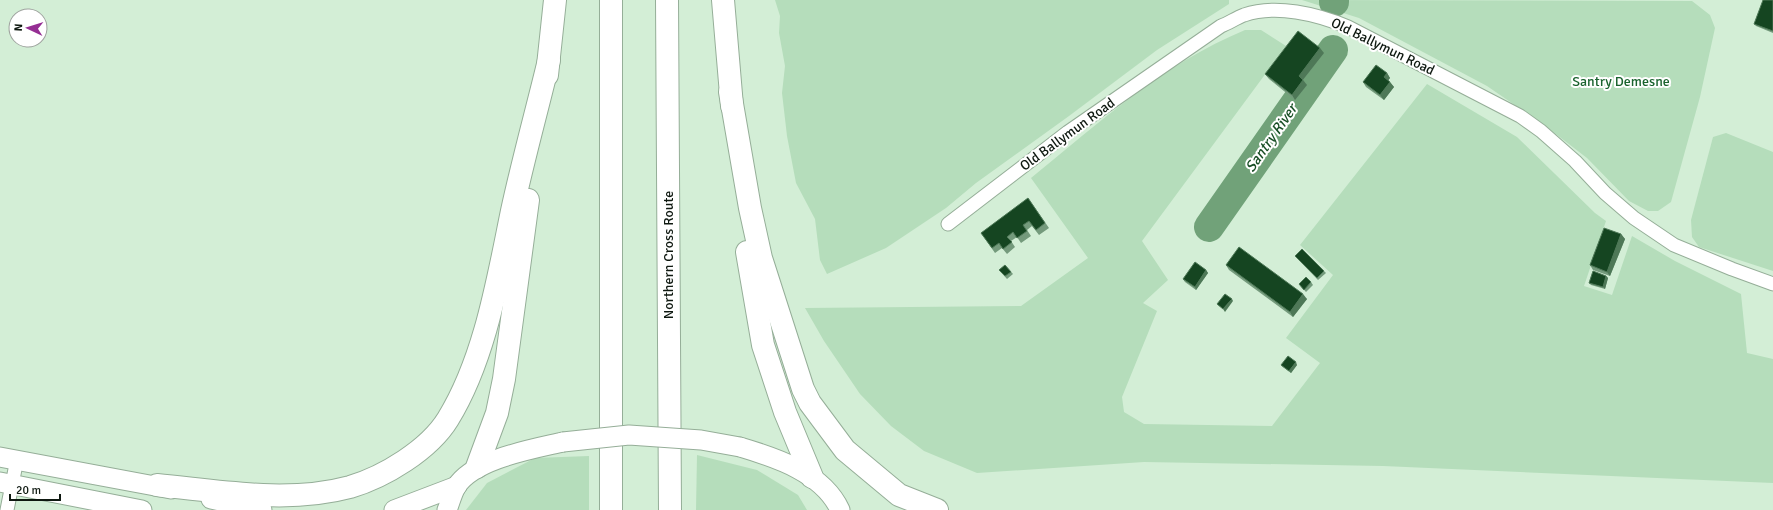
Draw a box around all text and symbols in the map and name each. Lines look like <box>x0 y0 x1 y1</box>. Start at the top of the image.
north arrow <box>8 8 48 48</box>
street label: Old Ballymun Road <box>1328 14 1437 79</box>
text: N <box>12 23 25 32</box>
park label: Santry Demesne <box>1572 73 1670 90</box>
street label: Old Ballymun Road <box>1016 94 1118 175</box>
water label: Santry River <box>1241 99 1302 175</box>
street label: Northern Cross Route <box>660 191 677 319</box>
scale bar <box>10 476 60 502</box>
text: 20 m <box>16 483 41 498</box>

